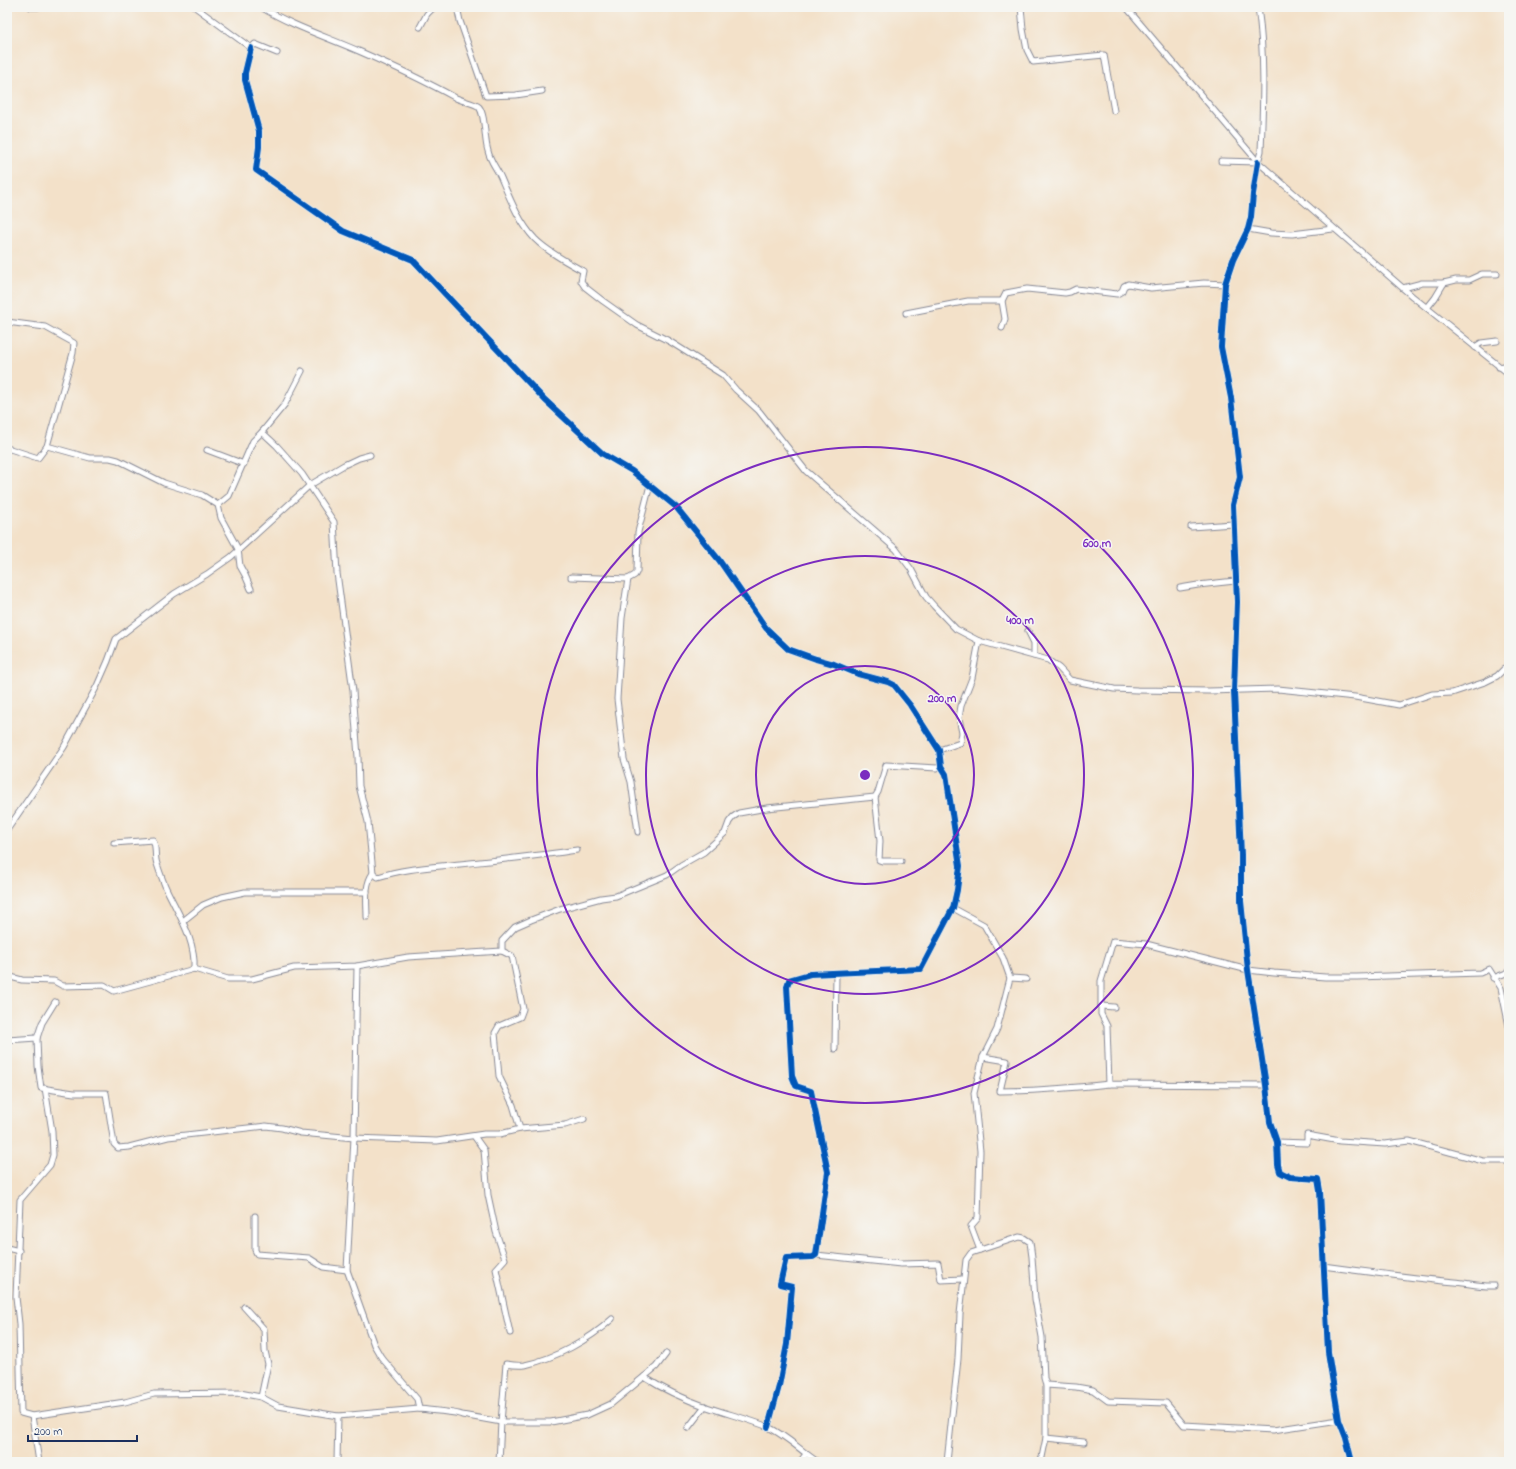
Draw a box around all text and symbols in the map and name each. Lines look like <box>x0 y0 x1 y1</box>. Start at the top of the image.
text: 600 m <box>1082 535 1112 553</box>
text: 400 m <box>1005 612 1034 630</box>
text: 200 m <box>927 690 957 708</box>
centre of rings <box>858 768 872 782</box>
scale bar <box>28 1417 137 1443</box>
text: 200 m <box>34 1423 63 1441</box>

